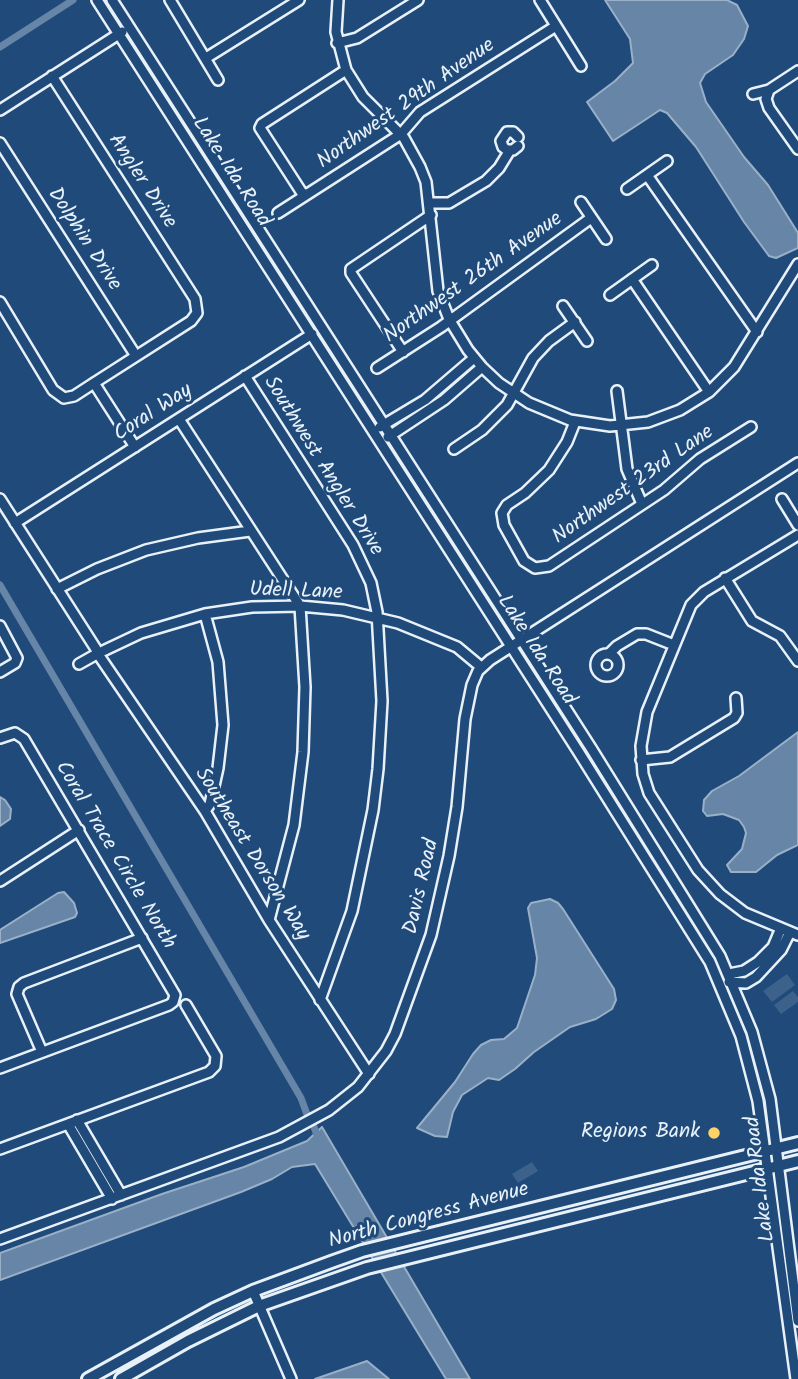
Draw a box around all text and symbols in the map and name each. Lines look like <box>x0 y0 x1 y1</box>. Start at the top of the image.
street label: Northwest 29th Avenue <box>313 34 501 176</box>
street label: Lake Ida Road <box>185 113 275 233</box>
street label: Angler Drive <box>101 130 181 234</box>
street label: Dolphin Drive <box>40 184 126 296</box>
street label: Northwest 26th Avenue <box>380 208 568 350</box>
street label: Southwest Angler Drive <box>256 373 388 561</box>
street label: Coral Way <box>110 379 198 449</box>
street label: Northwest 23rd Lane <box>548 421 720 551</box>
street label: Udell Lane <box>249 579 343 607</box>
street label: Lake Ida Road <box>490 591 580 711</box>
street label: Coral Trace Circle North <box>48 758 180 954</box>
street label: Southeast Dorson Way <box>188 764 314 946</box>
street label: Davis Road <box>400 837 446 937</box>
street label: Lake Ida Road <box>742 1115 782 1243</box>
place label: Regions Bank <box>581 1120 700 1146</box>
marker: Regions Bank <box>706 1125 722 1141</box>
street label: North Congress Avenue <box>326 1178 532 1256</box>

